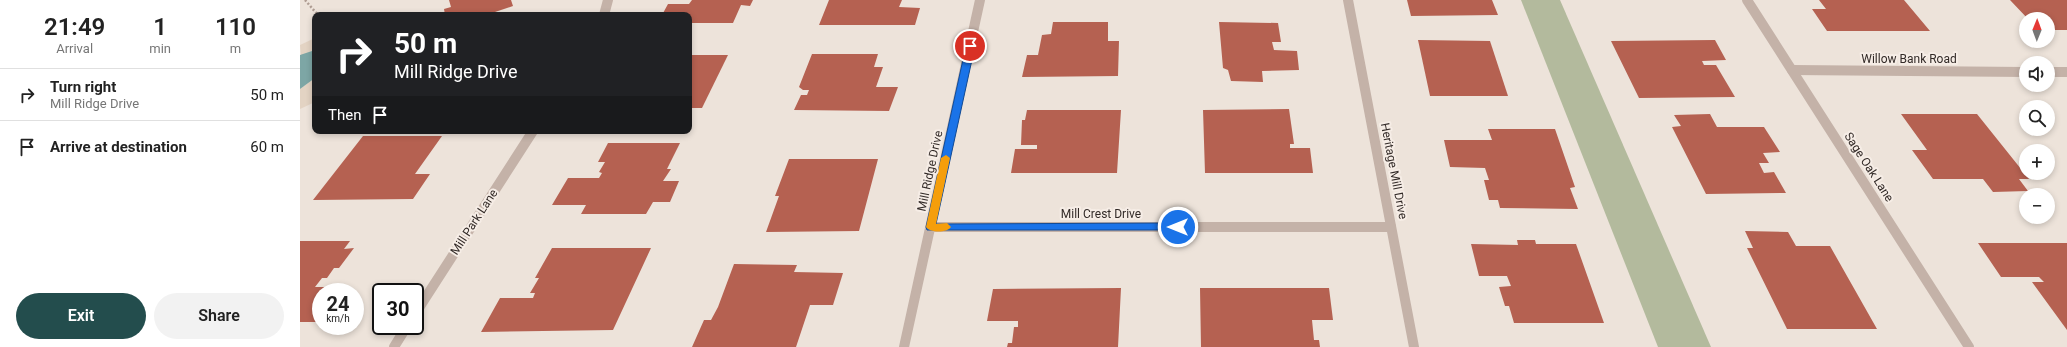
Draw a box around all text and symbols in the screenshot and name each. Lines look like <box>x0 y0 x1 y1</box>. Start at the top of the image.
north arrow <box>2019 12 2055 48</box>
map controls <box>2019 12 2055 224</box>
text: 21:49 <box>44 13 105 41</box>
text: 1 <box>153 13 167 41</box>
text: 110 <box>215 13 256 41</box>
text: 50 m <box>394 27 457 60</box>
icon: right <box>328 28 380 80</box>
pin <box>953 29 987 63</box>
icon: arrive <box>959 35 981 57</box>
text: Arrival <box>56 41 93 56</box>
text: min <box>149 41 171 56</box>
text: m <box>230 41 241 56</box>
street label: Willow Bank Road <box>1861 52 1957 66</box>
button: sound <box>2019 56 2055 92</box>
text: Mill Ridge Drive <box>394 61 518 82</box>
text: Turn right <box>50 78 116 96</box>
icon: right <box>16 84 38 106</box>
text: 50 m <box>250 86 284 104</box>
text: Mill Ridge Drive <box>50 96 139 111</box>
button: search <box>2019 100 2055 136</box>
icon: arrive <box>369 104 391 126</box>
text: Then <box>328 106 361 124</box>
street label: Heritage Mill Drive <box>1378 122 1410 220</box>
street label: Mill Ridge Drive <box>915 129 945 213</box>
street label: Sage Oak Lane <box>1841 130 1897 204</box>
icon: arrive <box>16 136 38 158</box>
text: Arrive at destination <box>50 138 187 156</box>
text: 60 m <box>250 138 284 156</box>
button: + <box>2019 144 2055 180</box>
street label: Mill Park Lane <box>448 187 500 257</box>
button: − <box>2019 188 2055 224</box>
position arrow <box>1157 206 1199 248</box>
street label: Mill Crest Drive <box>1061 207 1141 221</box>
speed limit sign: 30 <box>372 283 424 335</box>
text: 24 <box>327 292 349 316</box>
button: Exit <box>16 293 146 339</box>
button: Share <box>154 293 284 339</box>
text: km/h <box>326 313 350 324</box>

